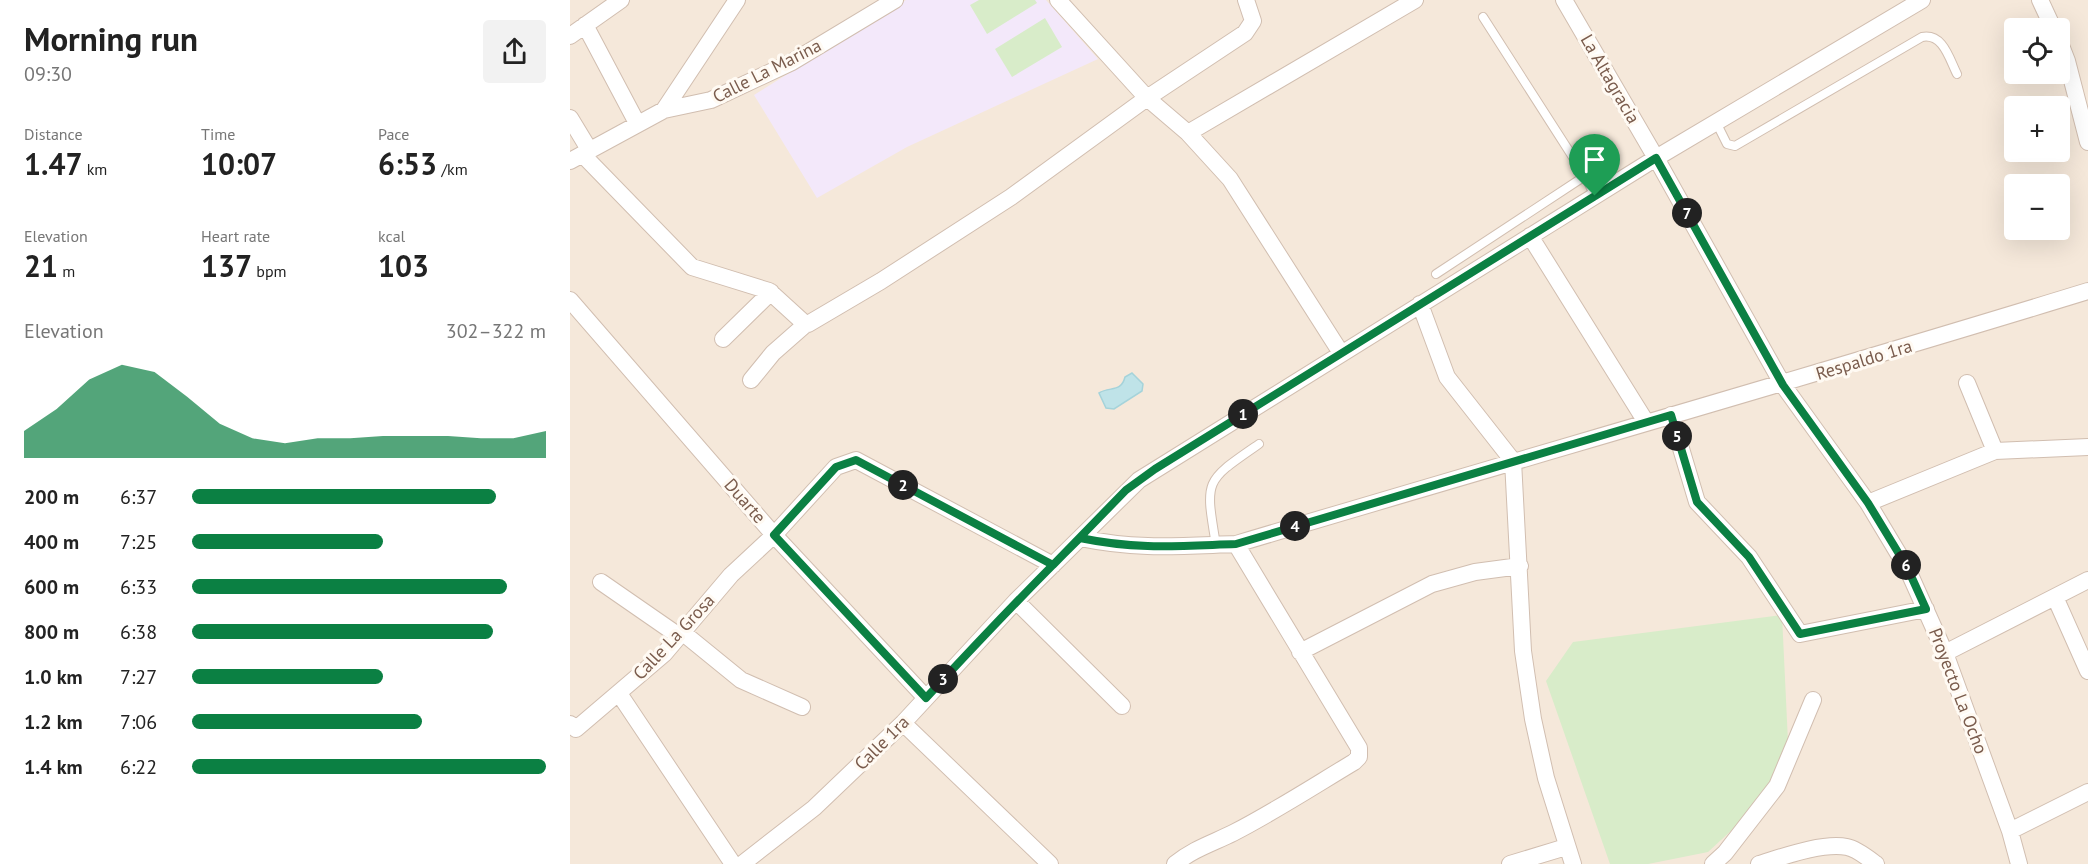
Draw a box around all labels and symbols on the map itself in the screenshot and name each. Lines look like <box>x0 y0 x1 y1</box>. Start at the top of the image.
street label: La Altagracia <box>1576 30 1645 128</box>
street label: Calle La Marina <box>709 33 825 108</box>
pin <box>1569 134 1620 196</box>
pin: 7 <box>1672 198 1702 228</box>
street label: Respaldo 1ra <box>1813 334 1915 385</box>
pin: 1 <box>1228 399 1258 429</box>
pin: 5 <box>1662 421 1692 451</box>
pin: 2 <box>888 470 918 500</box>
street label: Duarte <box>720 473 771 528</box>
pin: 4 <box>1280 511 1310 541</box>
pin: 6 <box>1891 550 1921 580</box>
street label: Calle La Grosa <box>628 589 719 684</box>
street label: Proyecto La Ocho <box>1924 625 1993 757</box>
pin: 3 <box>928 664 958 694</box>
street label: Calle 1ra <box>849 710 914 775</box>

